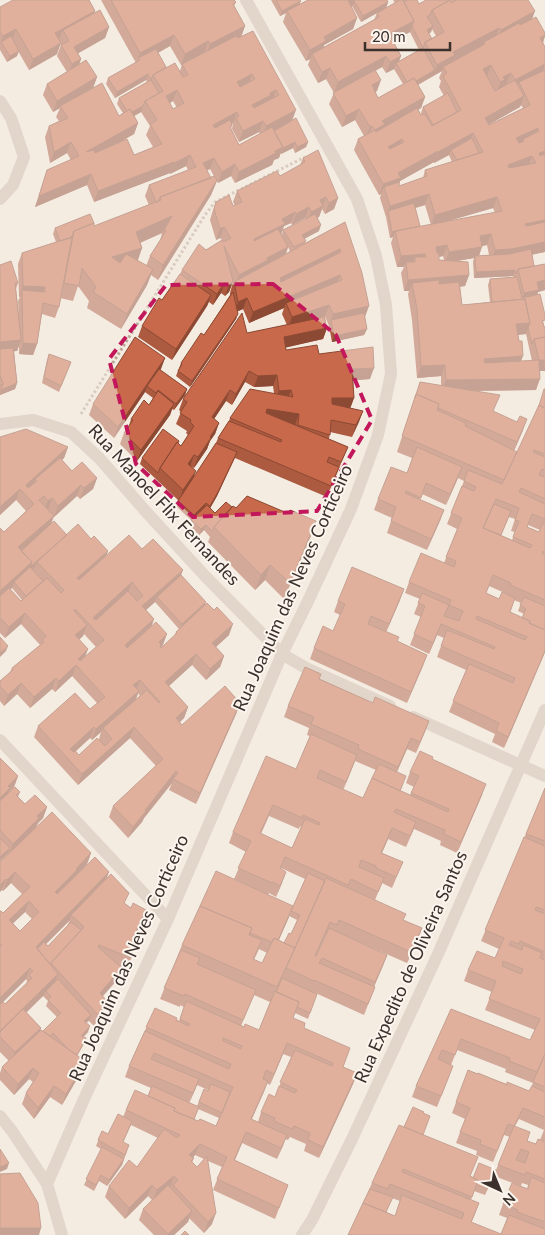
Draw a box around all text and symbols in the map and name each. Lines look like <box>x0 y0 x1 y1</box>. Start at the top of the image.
scale bar <box>365 20 450 52</box>
text: 20 m <box>372 27 406 45</box>
street label: Rua Manoel Flix Fernandes <box>84 419 245 590</box>
street label: Rua Joaquim das Neves Corticeiro <box>228 461 357 714</box>
street label: Rua Joaquim das Neves Corticeiro <box>64 831 193 1084</box>
street label: Rua Expedito de Oliveira Santos <box>349 847 471 1086</box>
north arrow <box>475 1165 525 1215</box>
text: N <box>500 1190 519 1210</box>

